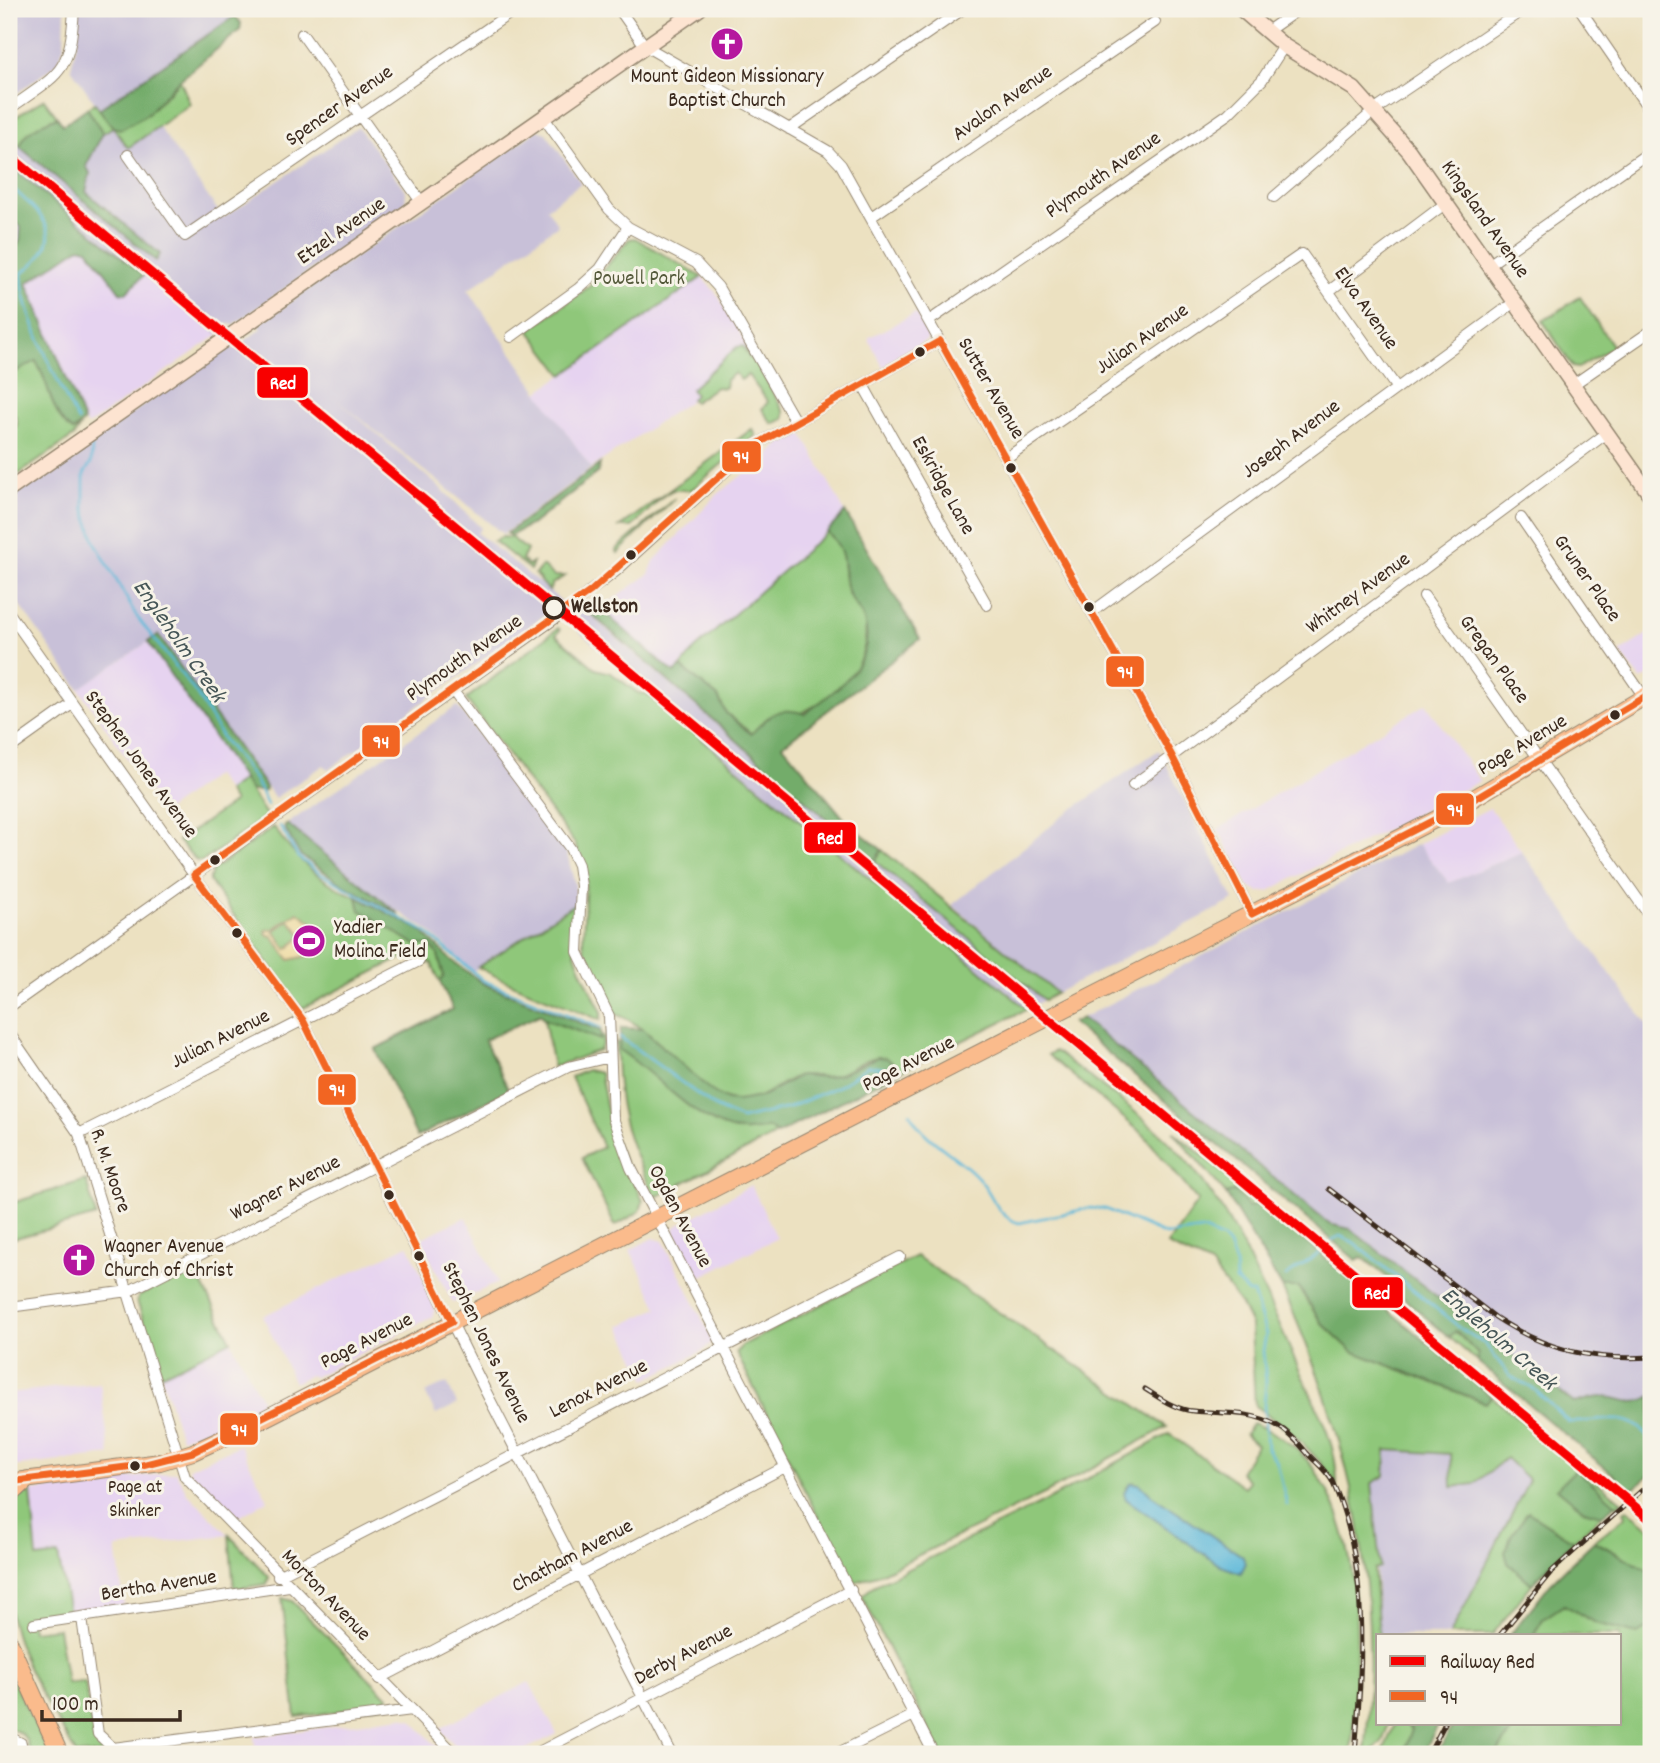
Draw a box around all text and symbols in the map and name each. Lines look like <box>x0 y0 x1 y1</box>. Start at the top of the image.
church icon: Mount Gideon Missionary Baptist Church <box>708 25 746 63</box>
street label: Avalon Avenue <box>947 58 1059 150</box>
street label: Spencer Avenue <box>280 59 400 155</box>
place label: Mount Gideon Missionary Baptist Church <box>630 63 824 117</box>
street label: Plymouth Avenue <box>1040 125 1168 227</box>
street label: Kingsland Avenue <box>1432 155 1536 285</box>
street label: Etzel Avenue <box>292 191 392 273</box>
street label: Elva Avenue <box>1325 261 1405 357</box>
park label: Powell Park <box>593 265 685 295</box>
street label: Julian Avenue <box>1090 297 1196 383</box>
street label: Sutter Avenue <box>949 333 1031 445</box>
unlabelled marker <box>913 345 927 359</box>
line badge: Red <box>256 366 309 399</box>
text: Red <box>270 372 296 399</box>
street label: Joseph Avenue <box>1236 393 1348 487</box>
street label: Eskridge Lane <box>902 431 982 541</box>
line badge: 94 <box>721 440 762 473</box>
text: 94 <box>733 446 749 473</box>
unlabelled marker <box>1004 461 1018 475</box>
street label: Gruner Place <box>1545 529 1627 629</box>
street label: Whitney Avenue <box>1300 546 1418 642</box>
unlabelled marker <box>624 548 638 562</box>
water label: Engleholm Creek <box>123 574 234 712</box>
place label: Wellston <box>571 593 638 623</box>
marker: Wellston <box>543 597 565 619</box>
unlabelled marker <box>1082 600 1096 614</box>
street label: Plymouth Avenue <box>401 608 529 710</box>
street label: Gregan Place <box>1451 609 1535 711</box>
line badge: 94 <box>1105 655 1145 688</box>
text: 94 <box>1117 661 1133 688</box>
street label: Stephen Jones Avenue <box>76 685 204 845</box>
street label: Page Avenue <box>1472 707 1574 785</box>
unlabelled marker <box>1608 708 1622 722</box>
line badge: 94 <box>361 724 401 758</box>
text: 94 <box>373 731 389 758</box>
line badge: 94 <box>1435 792 1475 826</box>
text: 94 <box>1447 799 1463 826</box>
line badge: Red <box>803 821 857 854</box>
text: Red <box>817 827 843 854</box>
unlabelled marker <box>208 853 222 867</box>
place label: Yadier Molina Field <box>334 914 426 968</box>
sports icon: Yadier Molina Field <box>290 922 328 960</box>
unlabelled marker <box>230 926 244 940</box>
street label: Julian Avenue <box>166 1002 276 1078</box>
street label: Page Avenue <box>858 1029 960 1101</box>
line badge: 94 <box>317 1073 357 1106</box>
text: 94 <box>329 1079 345 1106</box>
street label: R. M. Moore <box>81 1125 137 1217</box>
street label: Wagner Avenue <box>226 1148 346 1230</box>
street label: Ogden Avenue <box>639 1160 719 1274</box>
unlabelled marker <box>382 1188 396 1202</box>
place label: Wagner Avenue Church of Christ <box>104 1233 234 1287</box>
church icon: Wagner Avenue Church of Christ <box>60 1241 98 1279</box>
unlabelled marker <box>412 1249 426 1263</box>
street label: Stephen Jones Avenue <box>433 1257 537 1429</box>
line badge: Red <box>1351 1276 1404 1309</box>
water label: Engleholm Creek <box>1433 1280 1565 1401</box>
text: Red <box>1364 1282 1390 1309</box>
street label: Page Avenue <box>316 1306 418 1378</box>
street label: Lenox Avenue <box>545 1352 653 1428</box>
line badge: 94 <box>219 1412 259 1446</box>
text: 94 <box>231 1419 247 1446</box>
marker: Page at Skinker <box>128 1459 142 1473</box>
place label: Page at Skinker <box>108 1475 162 1526</box>
street label: Chatham Avenue <box>507 1512 639 1602</box>
street label: Morton Avenue <box>273 1543 377 1649</box>
street label: Bertha Avenue <box>99 1563 219 1611</box>
street label: Derby Avenue <box>629 1617 739 1695</box>
legend <box>1376 1634 1622 1724</box>
text: Railway Red <box>1440 1649 1535 1679</box>
scale bar <box>42 1679 180 1723</box>
text: 94 <box>1440 1685 1458 1715</box>
text: 100 m <box>52 1691 99 1721</box>

